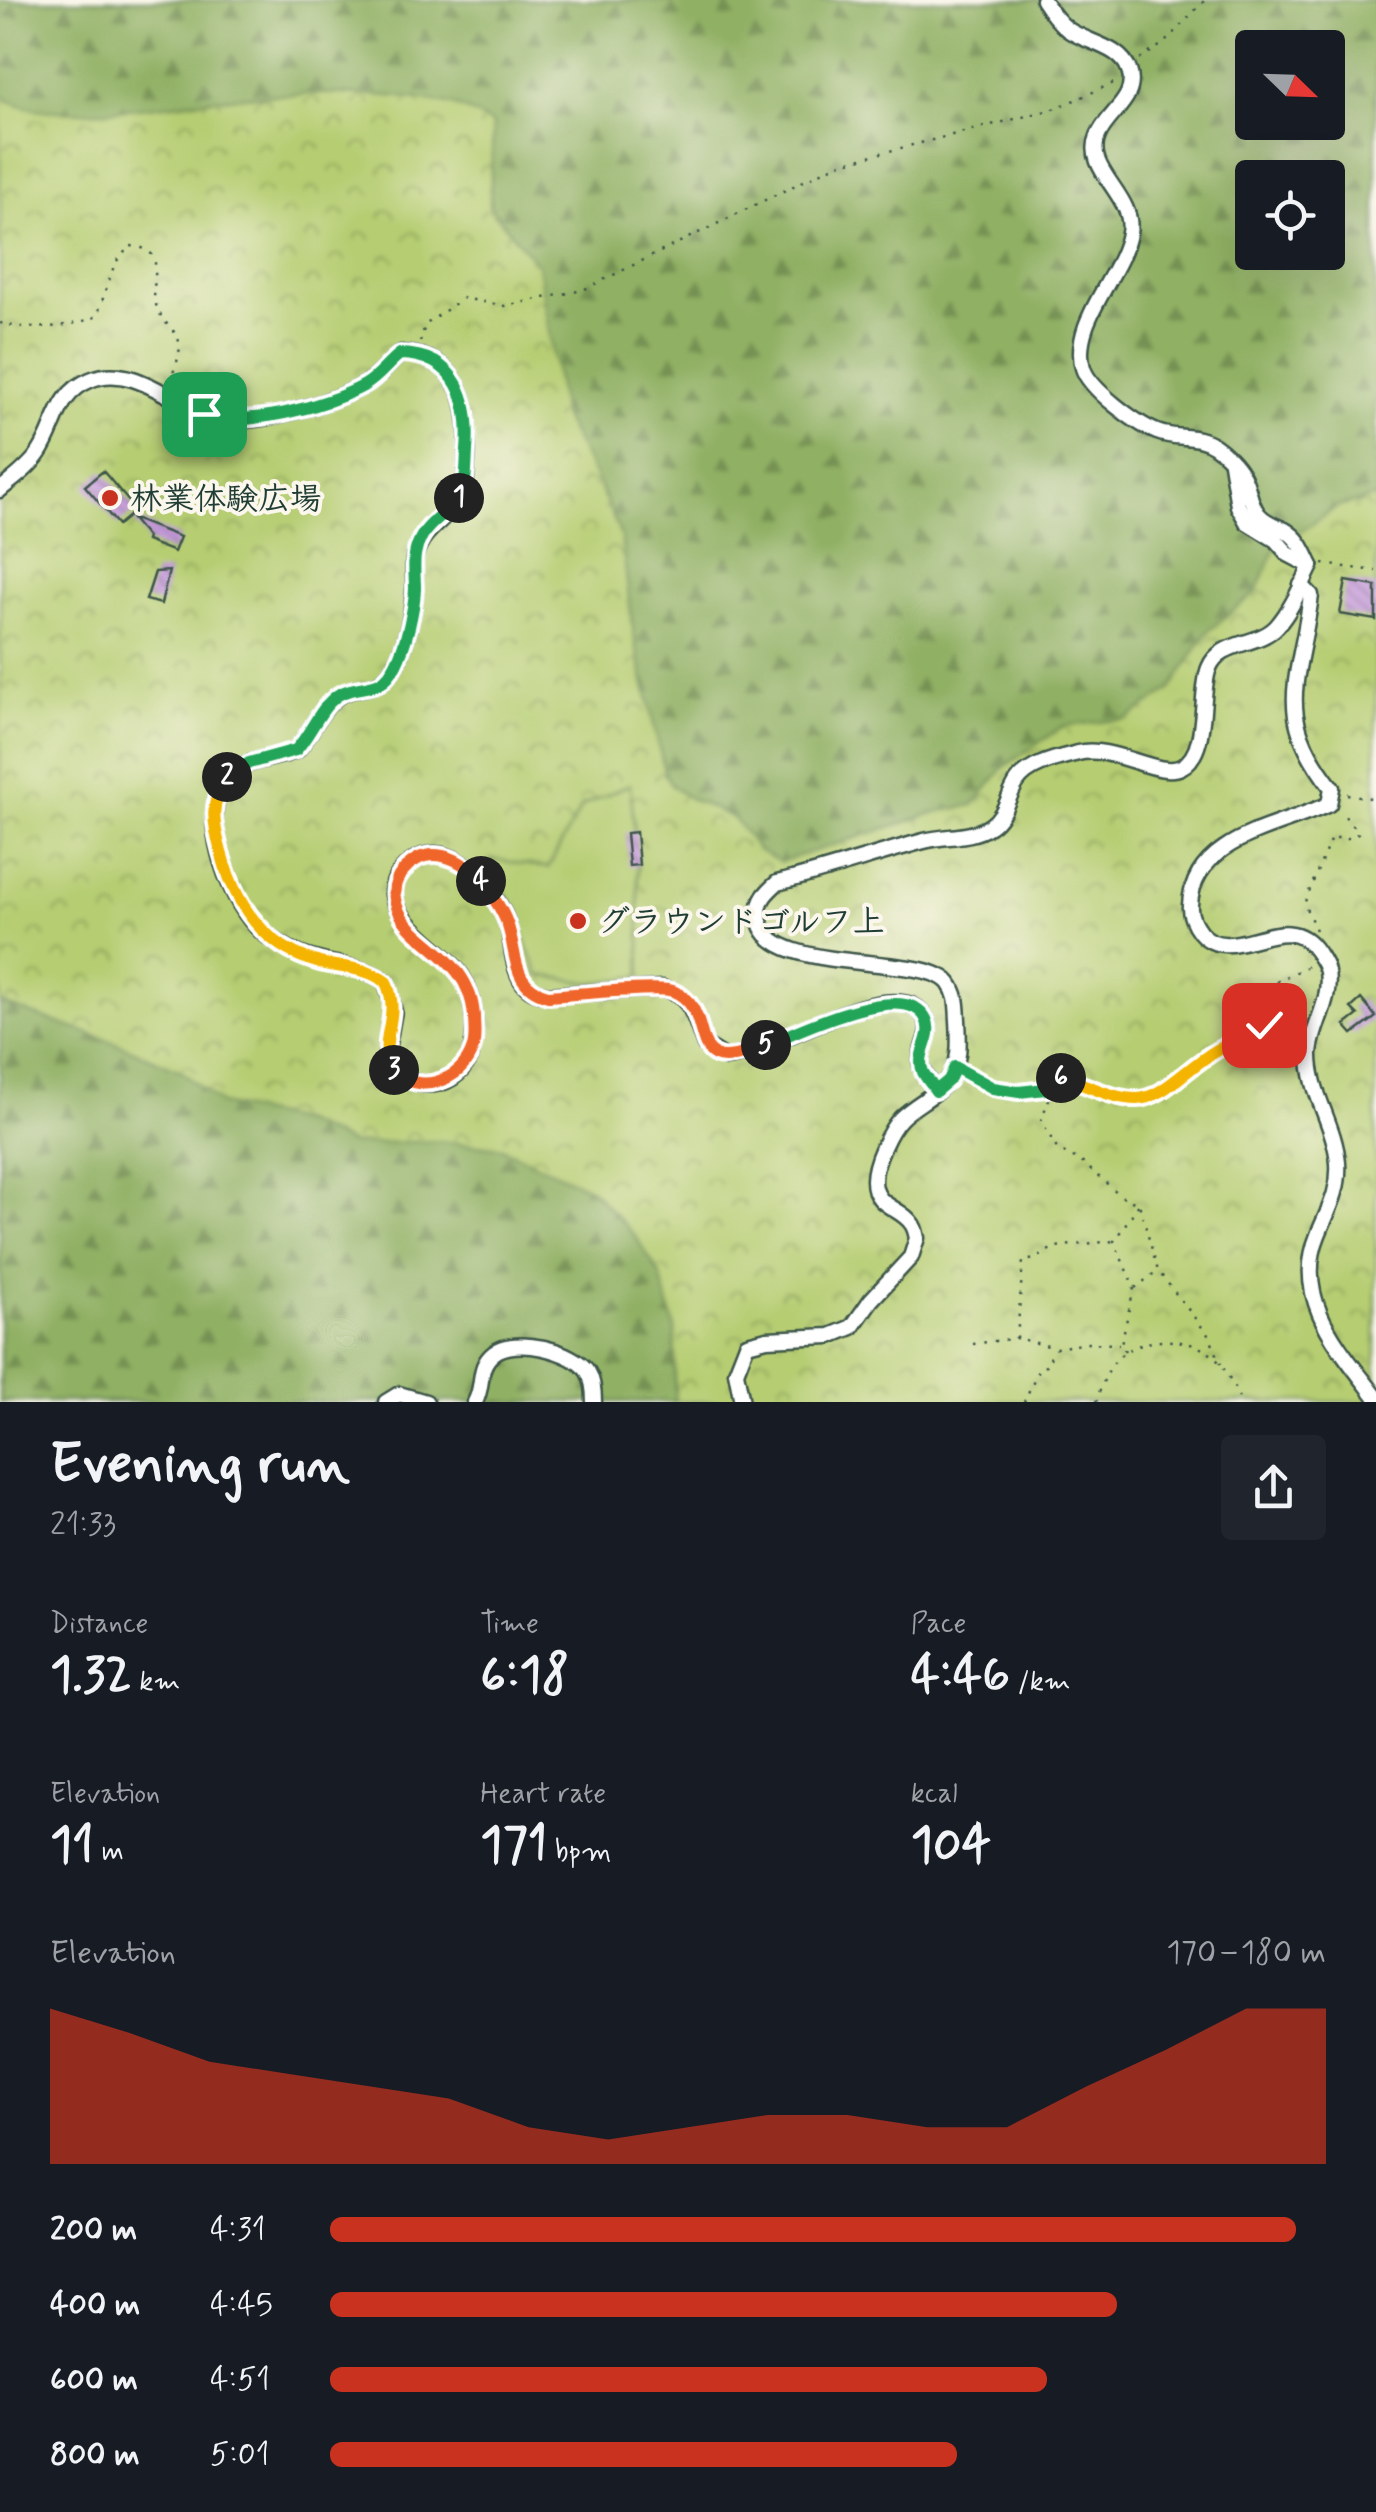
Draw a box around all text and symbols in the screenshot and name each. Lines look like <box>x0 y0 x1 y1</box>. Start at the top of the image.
north arrow <box>1235 30 1345 140</box>
map controls <box>1235 30 1345 270</box>
button: locate <box>1235 160 1345 270</box>
pin <box>162 372 247 457</box>
icon: arrive <box>177 387 232 442</box>
pin: 1 <box>434 473 484 523</box>
place label: 林業体験広場 <box>130 479 322 521</box>
text: 1 <box>453 479 465 516</box>
marker: 林業体験広場 <box>99 487 121 509</box>
pin: 2 <box>202 752 252 802</box>
text: 2 <box>220 758 234 795</box>
pin: 4 <box>456 856 506 906</box>
text: 4 <box>473 862 489 899</box>
place label: グラウンドゴルフ上 <box>598 902 885 944</box>
marker: グラウンドゴルフ上 <box>567 910 589 932</box>
pin <box>1222 983 1307 1068</box>
icon: check <box>1237 998 1292 1053</box>
pin: 5 <box>741 1020 791 1070</box>
text: 5 <box>758 1026 774 1063</box>
pin: 3 <box>369 1045 419 1095</box>
text: 3 <box>388 1051 400 1088</box>
pin: 6 <box>1036 1053 1086 1103</box>
text: 6 <box>1054 1059 1068 1096</box>
text: Evening run <box>50 1430 350 1502</box>
button: share <box>1221 1435 1326 1540</box>
text: 21:33 <box>50 1504 116 1546</box>
text: Distance <box>50 1606 148 1643</box>
text: Time <box>480 1606 539 1643</box>
text: Pace <box>911 1606 966 1643</box>
text: 1.32 <box>50 1643 132 1709</box>
text: 6:18 <box>480 1643 569 1709</box>
text: 4:46 <box>911 1643 1010 1709</box>
text: km <box>132 1664 180 1701</box>
text: /km <box>1010 1664 1070 1701</box>
text: Elevation <box>50 1776 160 1813</box>
text: Heart rate <box>480 1776 606 1813</box>
text: kcal <box>911 1776 958 1813</box>
text: 11 <box>50 1813 94 1879</box>
text: 171 <box>480 1813 547 1879</box>
text: 104 <box>911 1813 991 1879</box>
text: m <box>94 1834 124 1871</box>
text: bpm <box>547 1834 611 1871</box>
text: Elevation <box>50 1932 176 1974</box>
text: 170–180 m <box>1167 1932 1326 1974</box>
text: 200 m <box>50 2209 137 2251</box>
text: 4:31 <box>210 2209 265 2251</box>
text: 400 m <box>50 2284 140 2326</box>
text: 4:45 <box>210 2284 273 2326</box>
text: 600 m <box>50 2359 138 2401</box>
text: 4:51 <box>210 2359 270 2401</box>
text: 800 m <box>50 2434 140 2476</box>
text: 5:01 <box>210 2434 269 2476</box>

